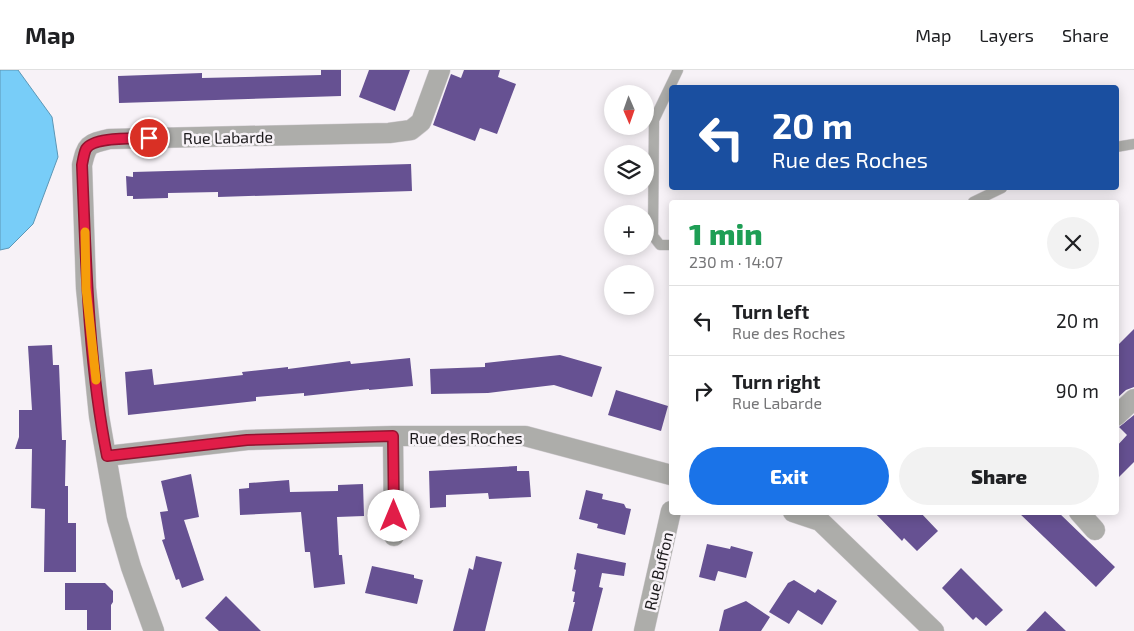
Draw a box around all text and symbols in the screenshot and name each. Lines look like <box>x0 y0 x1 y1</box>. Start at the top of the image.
text: Map <box>25 20 75 49</box>
text: Map <box>915 24 951 46</box>
text: Layers <box>979 24 1034 46</box>
text: Share <box>1062 24 1109 46</box>
north arrow <box>604 85 654 135</box>
map controls <box>604 85 654 315</box>
text: 20 m <box>772 104 853 146</box>
icon: left <box>689 105 754 170</box>
pin <box>128 117 170 159</box>
icon: arrive <box>135 124 163 152</box>
street label: Rue Labarde <box>183 127 273 147</box>
button: layers <box>604 145 654 195</box>
text: Rue des Roches <box>772 146 928 172</box>
button: + <box>604 205 654 255</box>
text: 1 min <box>689 215 763 251</box>
button: close <box>1047 217 1099 269</box>
text: 230 m · 14:07 <box>689 252 783 271</box>
button: − <box>604 265 654 315</box>
text: Turn left <box>732 300 809 323</box>
icon: left <box>689 307 717 335</box>
text: 20 m <box>1056 309 1099 332</box>
text: Rue des Roches <box>732 323 845 342</box>
text: Turn right <box>732 370 820 393</box>
icon: right <box>689 377 717 405</box>
text: 90 m <box>1056 379 1099 402</box>
text: Rue Labarde <box>732 393 822 412</box>
street label: Rue des Roches <box>409 428 523 447</box>
button: Exit <box>689 447 889 505</box>
button: Share <box>899 447 1099 505</box>
position arrow <box>367 489 419 541</box>
street label: Rue Buffon <box>640 530 676 612</box>

